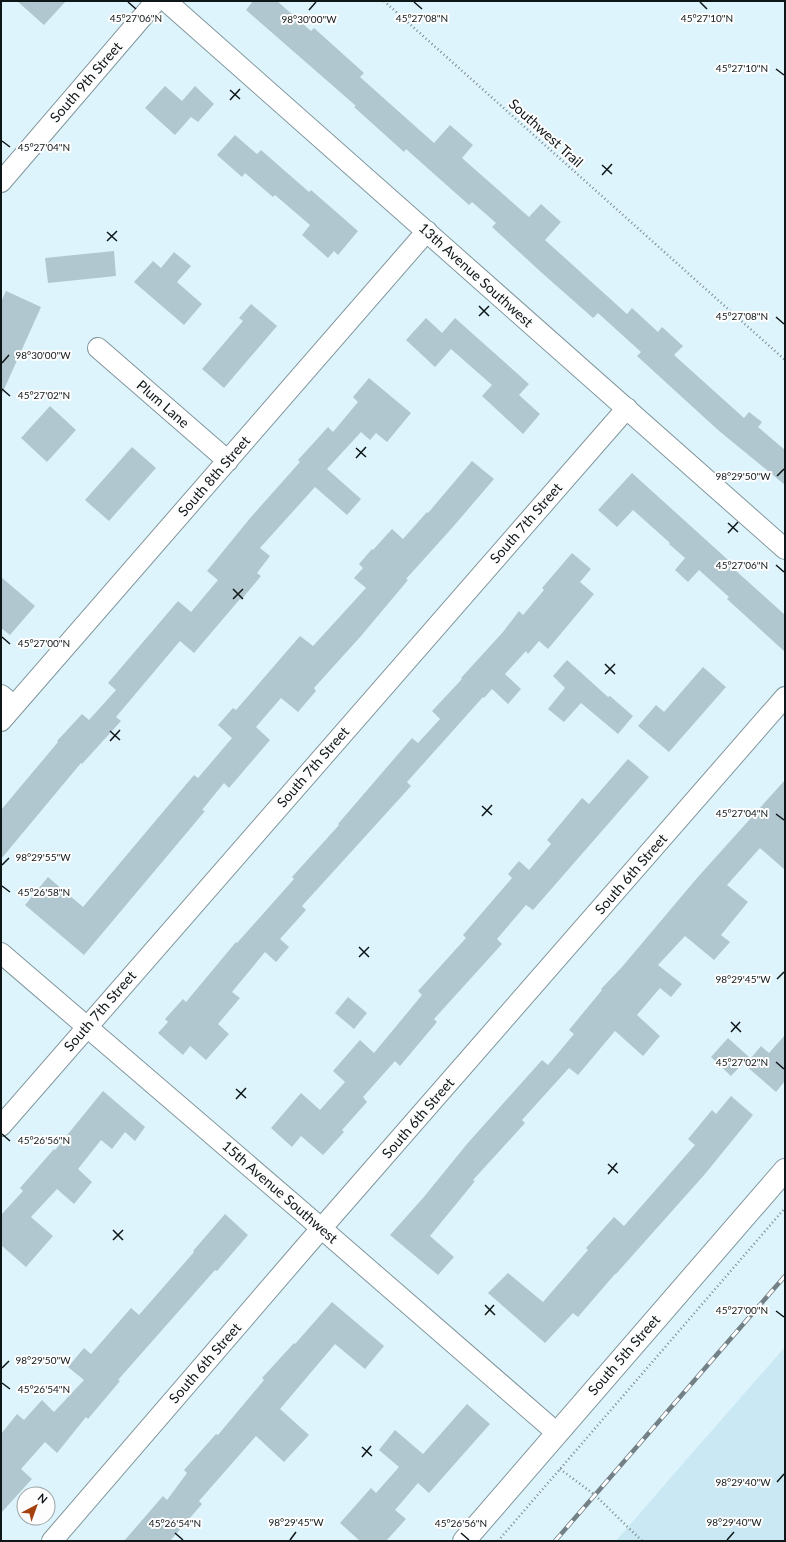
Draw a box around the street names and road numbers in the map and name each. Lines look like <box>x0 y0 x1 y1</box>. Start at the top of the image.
street label: South 9th Street <box>46 38 125 125</box>
street label: Southwest Trail <box>506 95 587 170</box>
street label: 13th Avenue Southwest <box>416 219 537 330</box>
street label: Plum Lane <box>134 376 193 431</box>
street label: South 8th Street <box>174 432 253 519</box>
street label: South 7th Street <box>486 479 565 566</box>
street label: South 7th Street <box>273 723 352 810</box>
street label: South 6th Street <box>591 830 670 917</box>
street label: South 7th Street <box>60 967 139 1054</box>
street label: South 6th Street <box>378 1074 457 1161</box>
street label: 15th Avenue Southwest <box>219 1137 342 1246</box>
street label: South 5th Street <box>584 1311 663 1398</box>
street label: South 6th Street <box>165 1319 244 1406</box>

